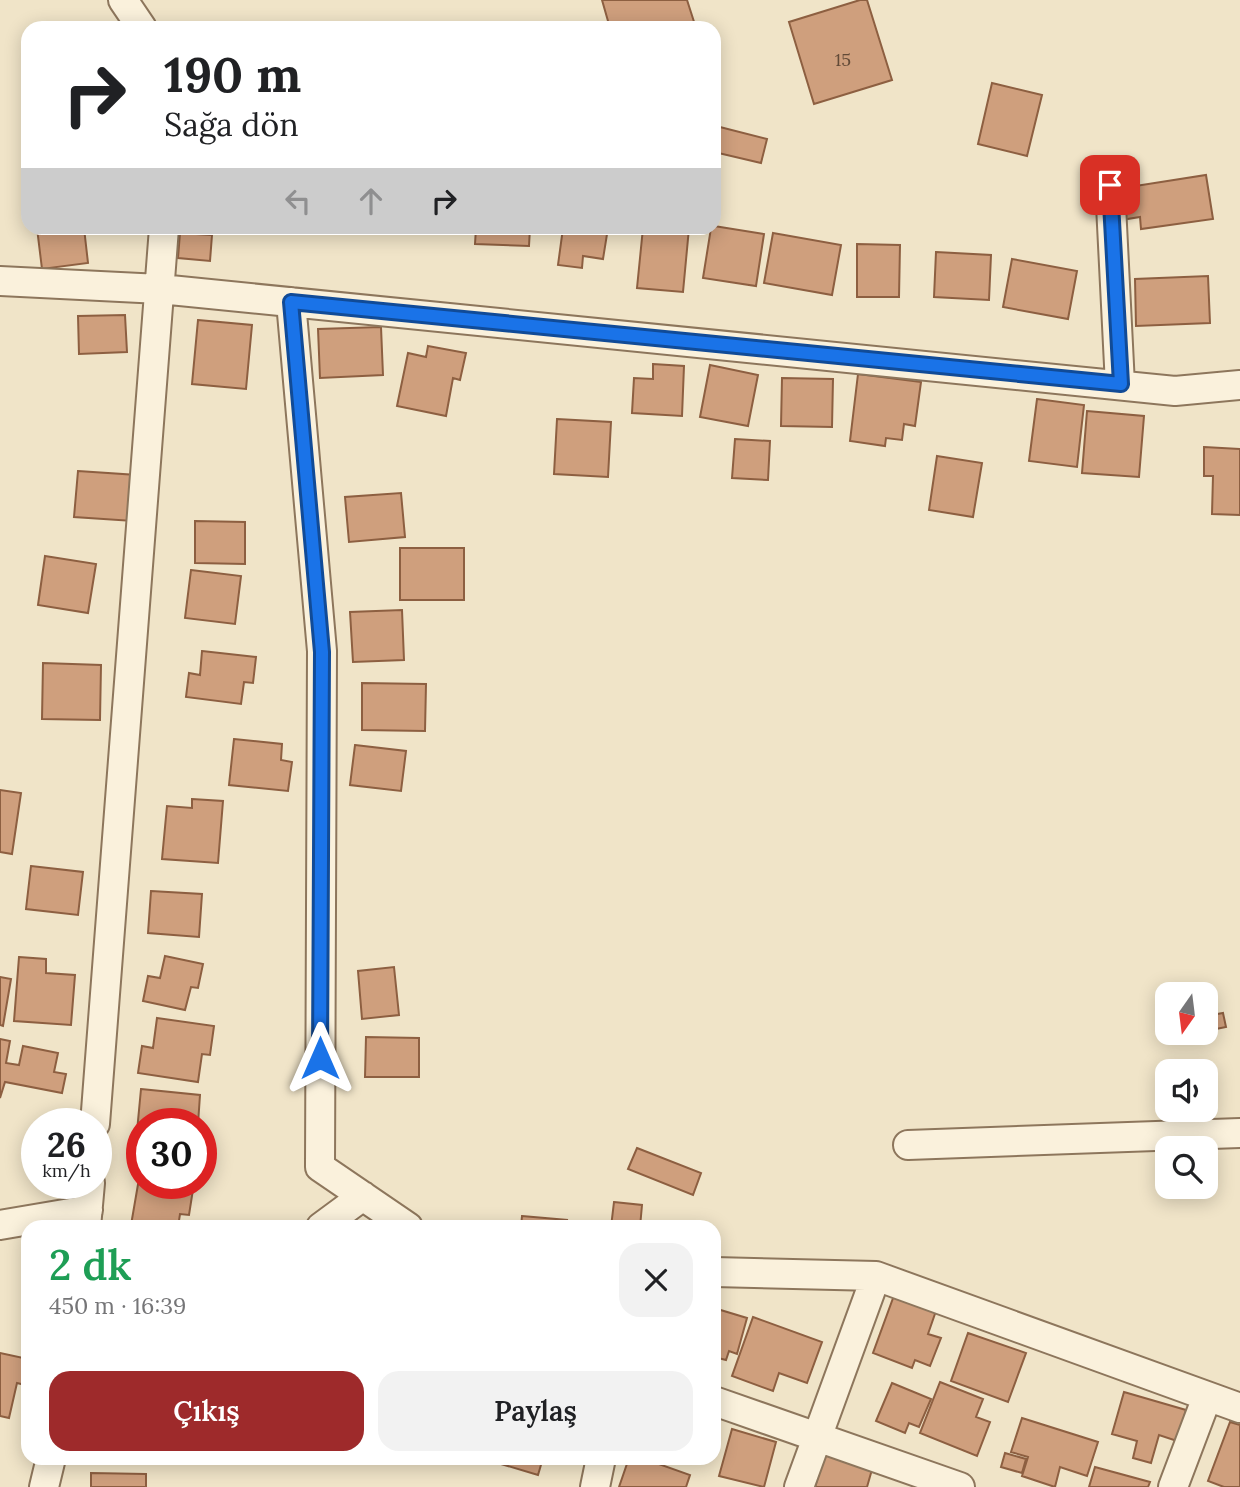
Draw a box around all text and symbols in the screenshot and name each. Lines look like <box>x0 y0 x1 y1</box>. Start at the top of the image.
text: 190 m <box>164 43 301 105</box>
house number: 15 <box>835 48 851 71</box>
icon: right <box>49 49 140 140</box>
text: Sağa dön <box>164 104 299 145</box>
pin <box>1080 155 1140 215</box>
icon: arrive <box>1091 166 1129 204</box>
icon: left <box>279 182 317 220</box>
icon: ahead <box>352 182 390 220</box>
icon: right <box>425 182 463 220</box>
north arrow <box>1155 982 1218 1045</box>
map controls <box>1155 982 1218 1199</box>
position arrow <box>283 1021 357 1095</box>
button: sound <box>1155 1059 1218 1122</box>
speed limit sign: 30 <box>126 1108 217 1199</box>
text: 26 <box>47 1122 86 1167</box>
button: search <box>1155 1136 1218 1199</box>
text: km/h <box>42 1159 91 1182</box>
text: 2 dk <box>49 1238 132 1292</box>
button: close <box>619 1243 693 1317</box>
text: 450 m · 16:39 <box>49 1291 186 1320</box>
button: Çıkış <box>49 1371 364 1451</box>
button: Paylaş <box>378 1371 693 1451</box>

